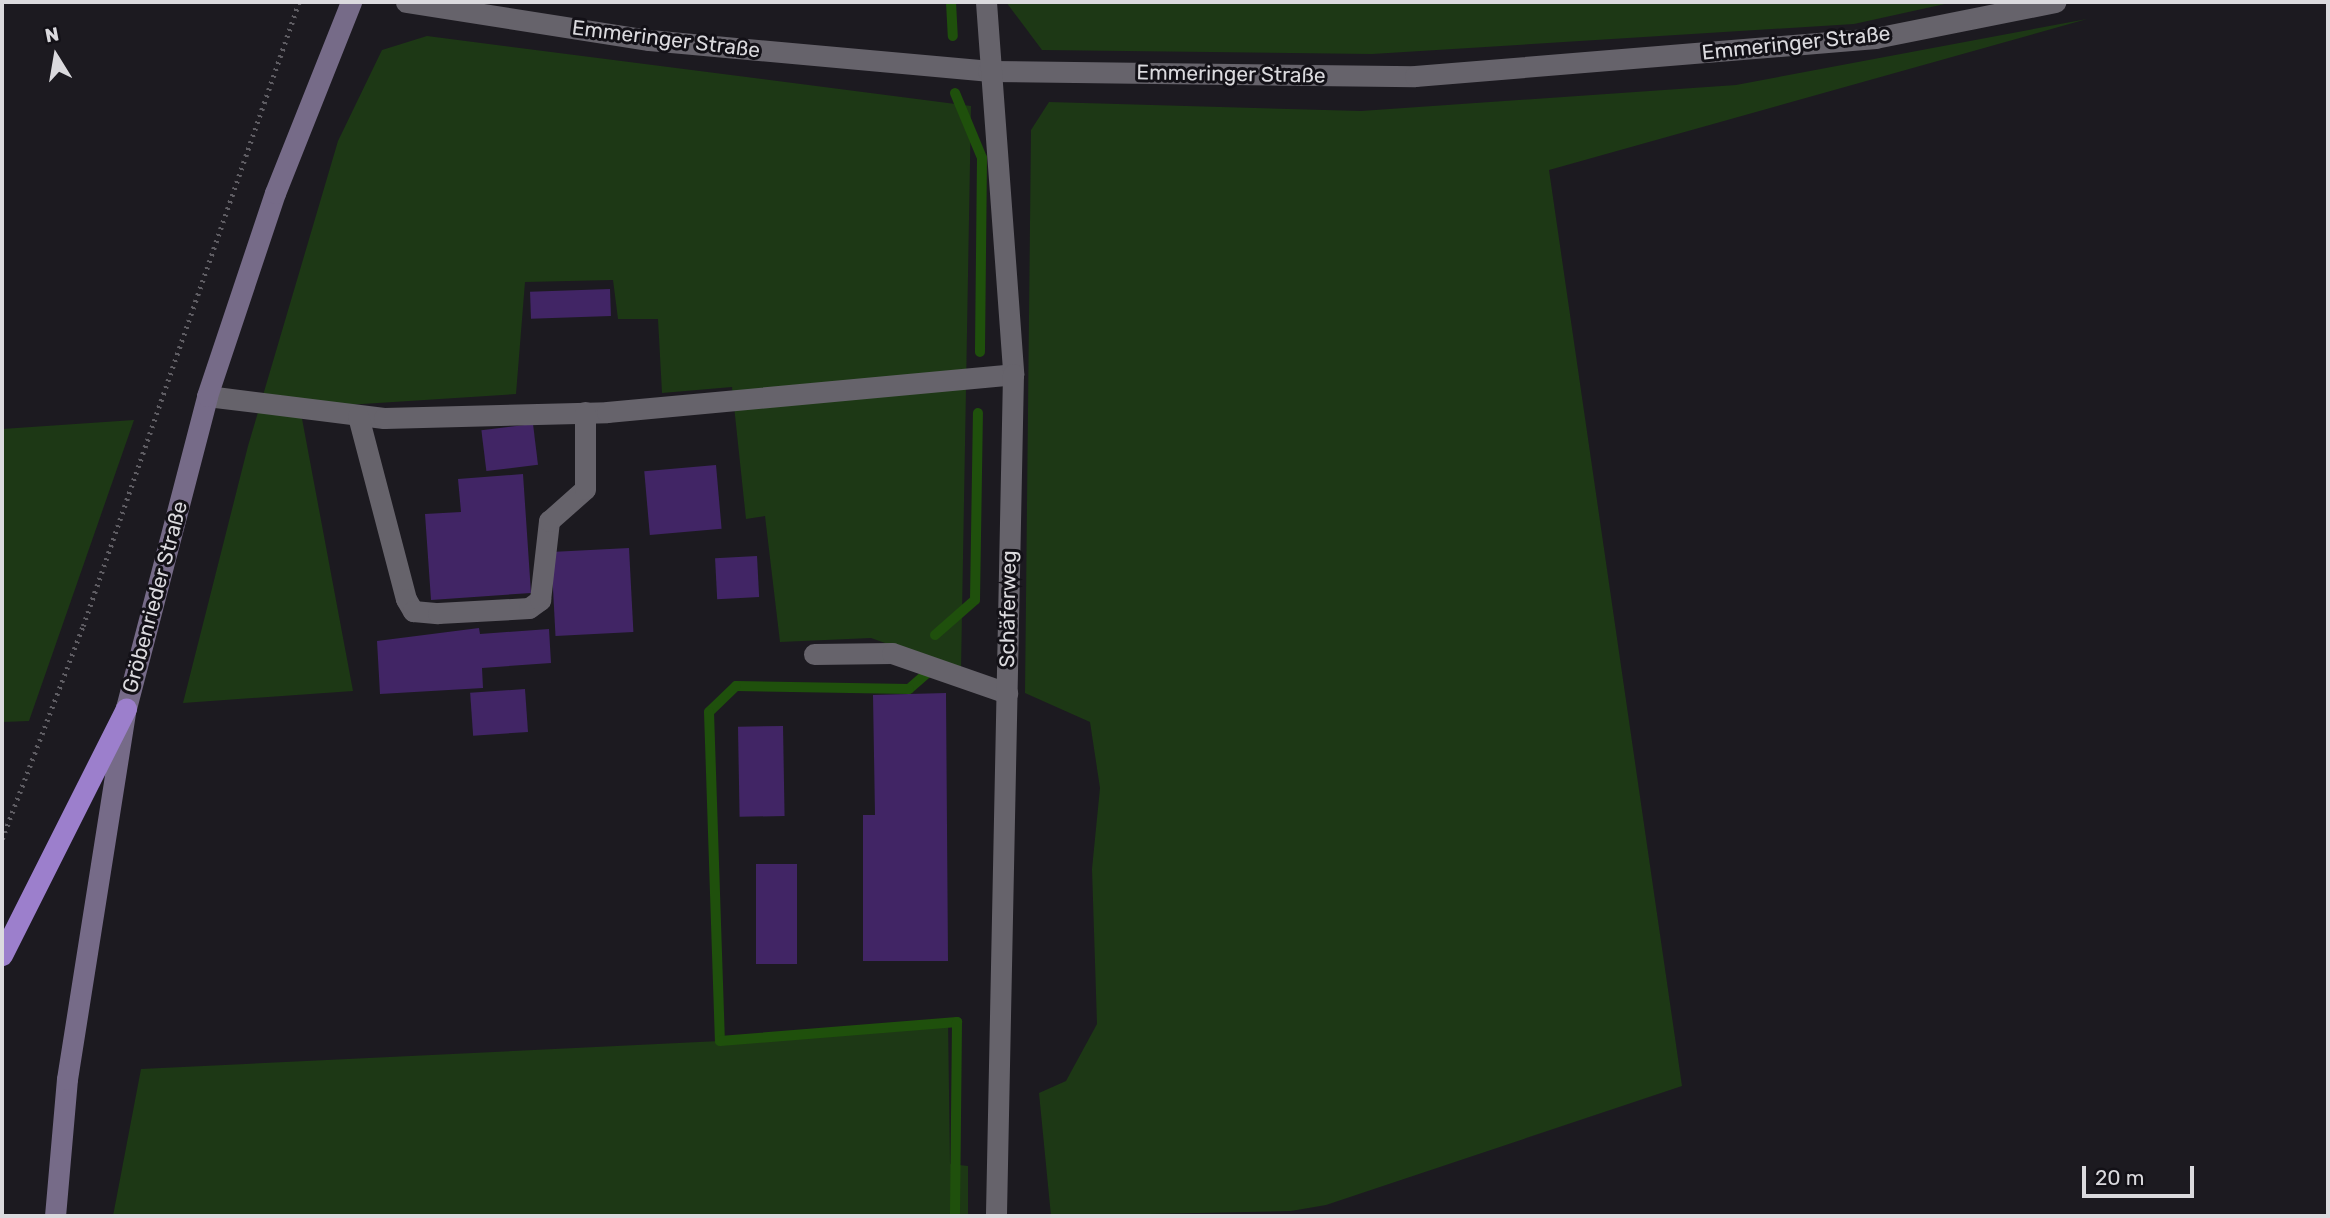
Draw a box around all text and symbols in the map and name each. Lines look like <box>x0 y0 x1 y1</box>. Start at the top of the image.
street label: Emmeringer Straße <box>570 15 762 63</box>
north arrow <box>21 21 91 91</box>
street label: Emmeringer Straße <box>1700 21 1892 65</box>
text: N <box>43 22 61 47</box>
street label: Emmeringer Straße <box>1136 60 1326 88</box>
street label: Gröbenrieder Straße <box>117 498 193 696</box>
street label: Schäferweg <box>994 550 1022 668</box>
scale bar <box>2085 1152 2197 1196</box>
text: 20 m <box>2095 1165 2144 1190</box>

